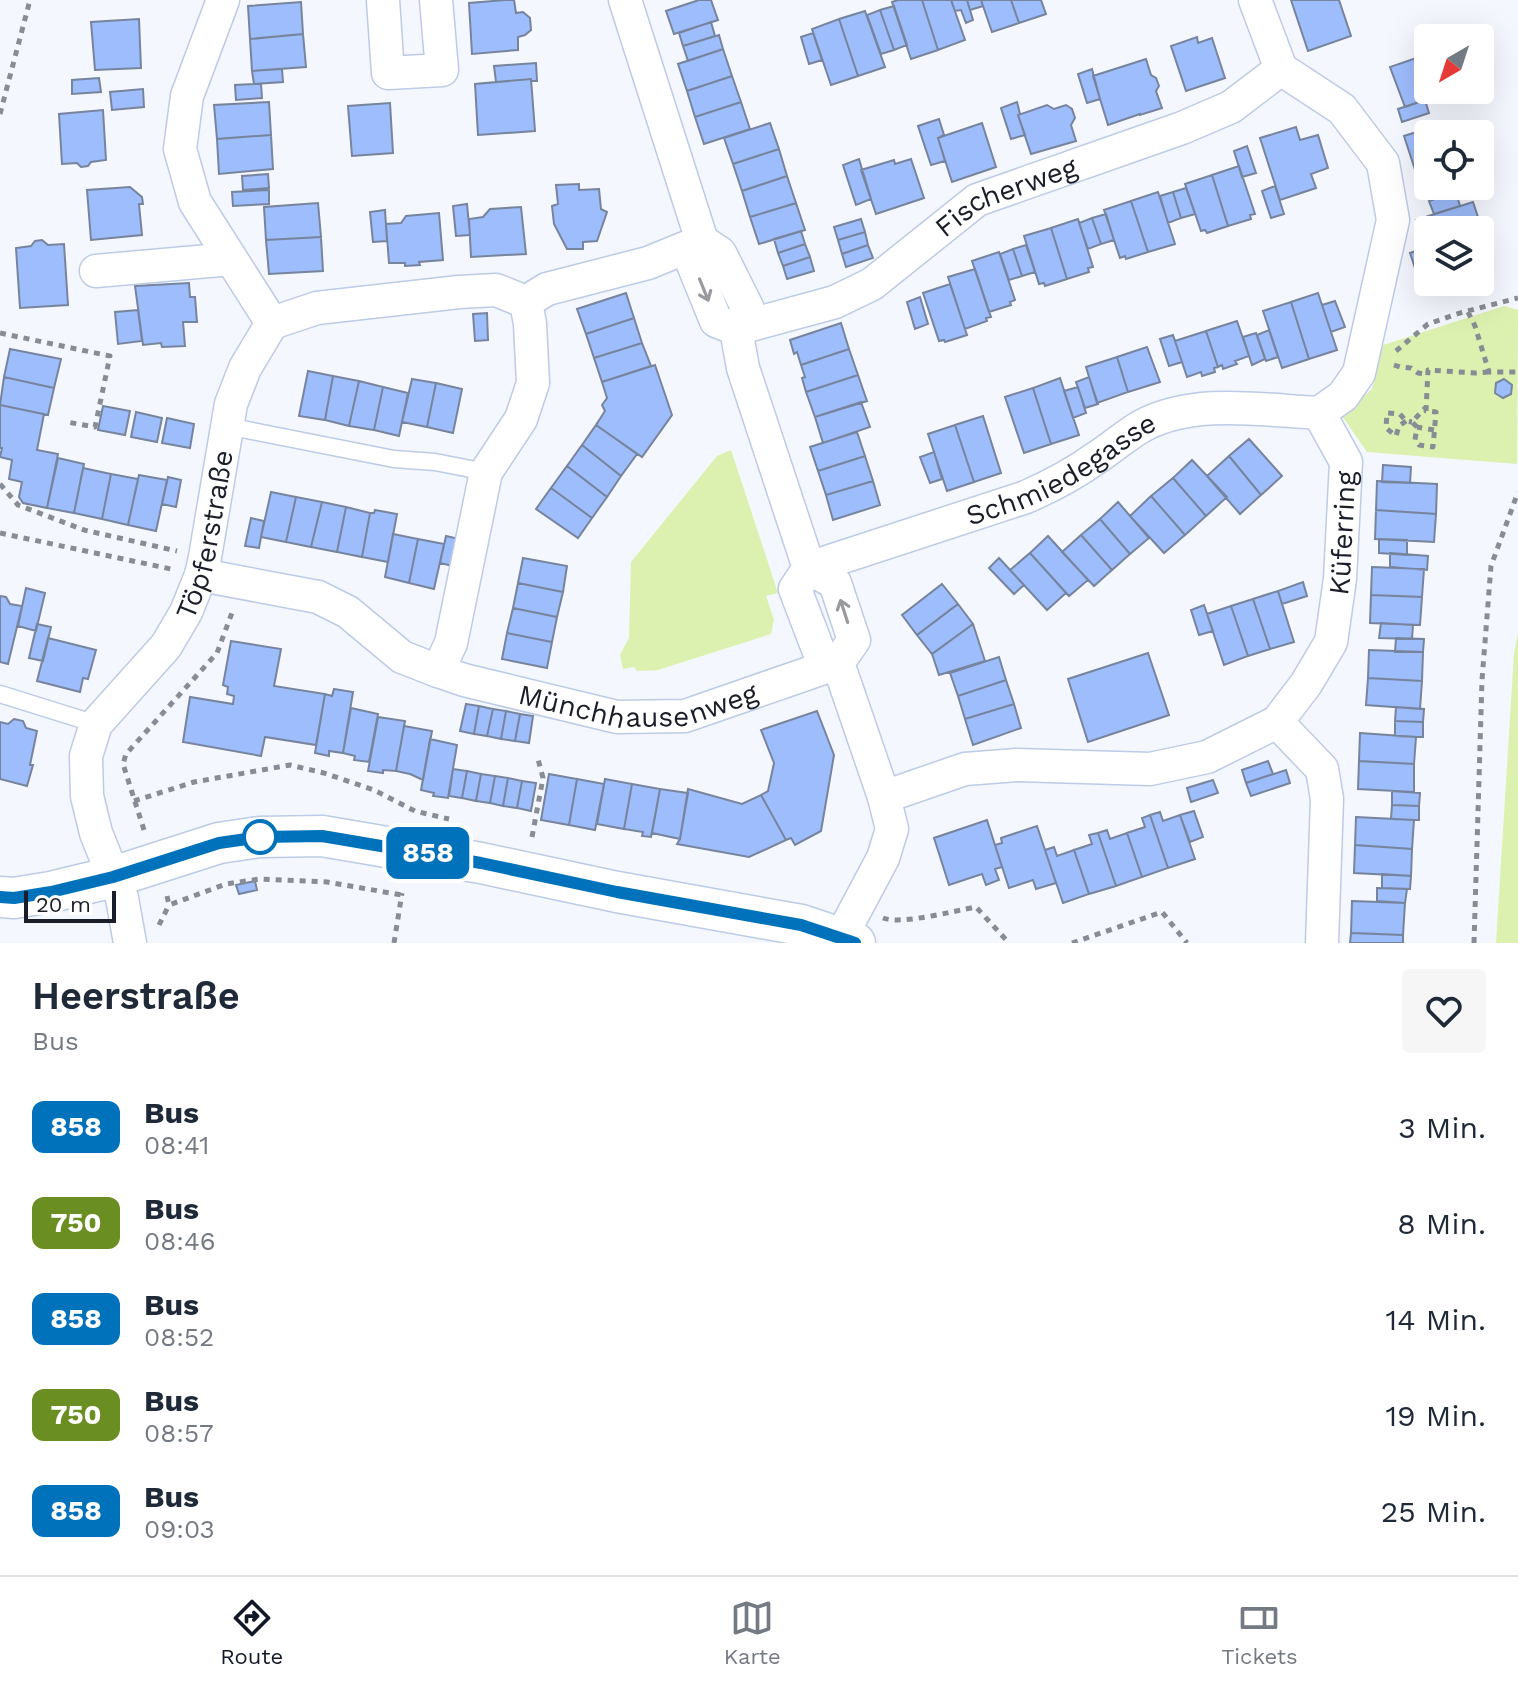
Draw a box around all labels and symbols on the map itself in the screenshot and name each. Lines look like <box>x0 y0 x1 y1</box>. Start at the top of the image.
north arrow <box>1414 24 1494 104</box>
street label: Fischerweg <box>929 150 1082 244</box>
one-way arrow <box>697 277 712 302</box>
street label: Schmiedegasse <box>962 406 1161 532</box>
street label: Töpferstraße <box>169 448 240 624</box>
street label: Küferring <box>1322 470 1363 597</box>
one-way arrow <box>836 598 851 624</box>
street label: Münchhausenweg <box>515 676 762 735</box>
unlabelled marker <box>243 820 277 854</box>
line badge: 858 <box>382 827 474 879</box>
scale bar <box>24 887 116 923</box>

